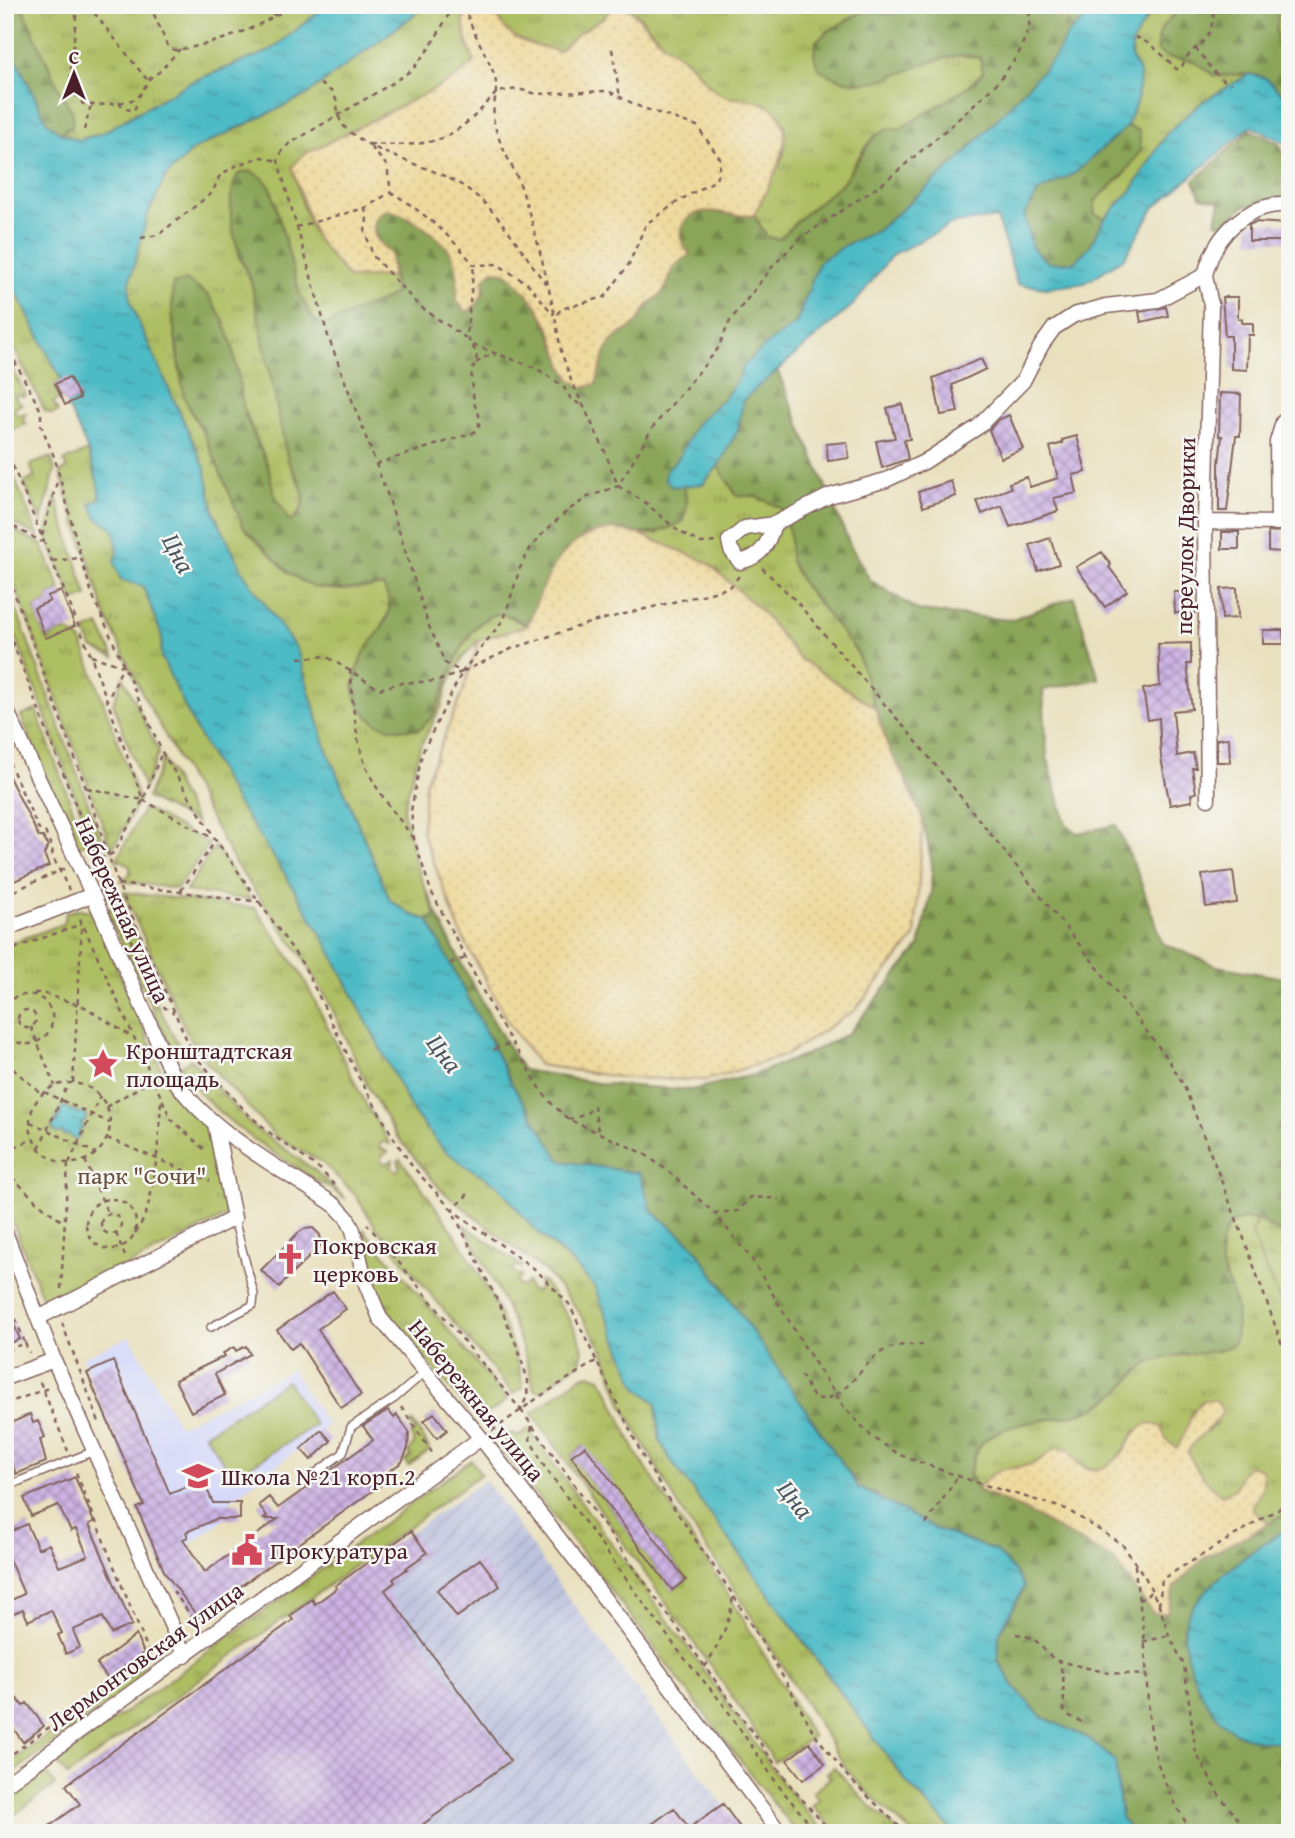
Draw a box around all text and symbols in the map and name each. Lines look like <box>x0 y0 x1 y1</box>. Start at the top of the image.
north arrow <box>38 38 108 108</box>
text: С <box>69 43 80 71</box>
street label: переулок Дворики <box>1166 437 1204 635</box>
water label: Цна <box>152 526 206 580</box>
street label: Набережная улица <box>66 811 180 1009</box>
water label: Цна <box>417 1025 473 1081</box>
place label: Кронштадтская площадь <box>126 1033 292 1096</box>
place icon: Кронштадтская площадь <box>86 1047 120 1081</box>
park label: парк "Сочи" <box>77 1158 207 1193</box>
place label: Покровская церковь <box>313 1228 437 1291</box>
church icon: Покровская церковь <box>273 1242 307 1276</box>
street label: Набережная улица <box>400 1311 554 1489</box>
school or university icon: Школа №21 корп.2 <box>181 1459 215 1493</box>
place label: Школа №21 корп.2 <box>221 1459 416 1494</box>
water label: Цна <box>768 1471 824 1527</box>
public building icon: Прокуратура <box>230 1533 264 1567</box>
place label: Прокуратура <box>270 1533 409 1568</box>
street label: Лермонтовская улица <box>40 1572 251 1739</box>

